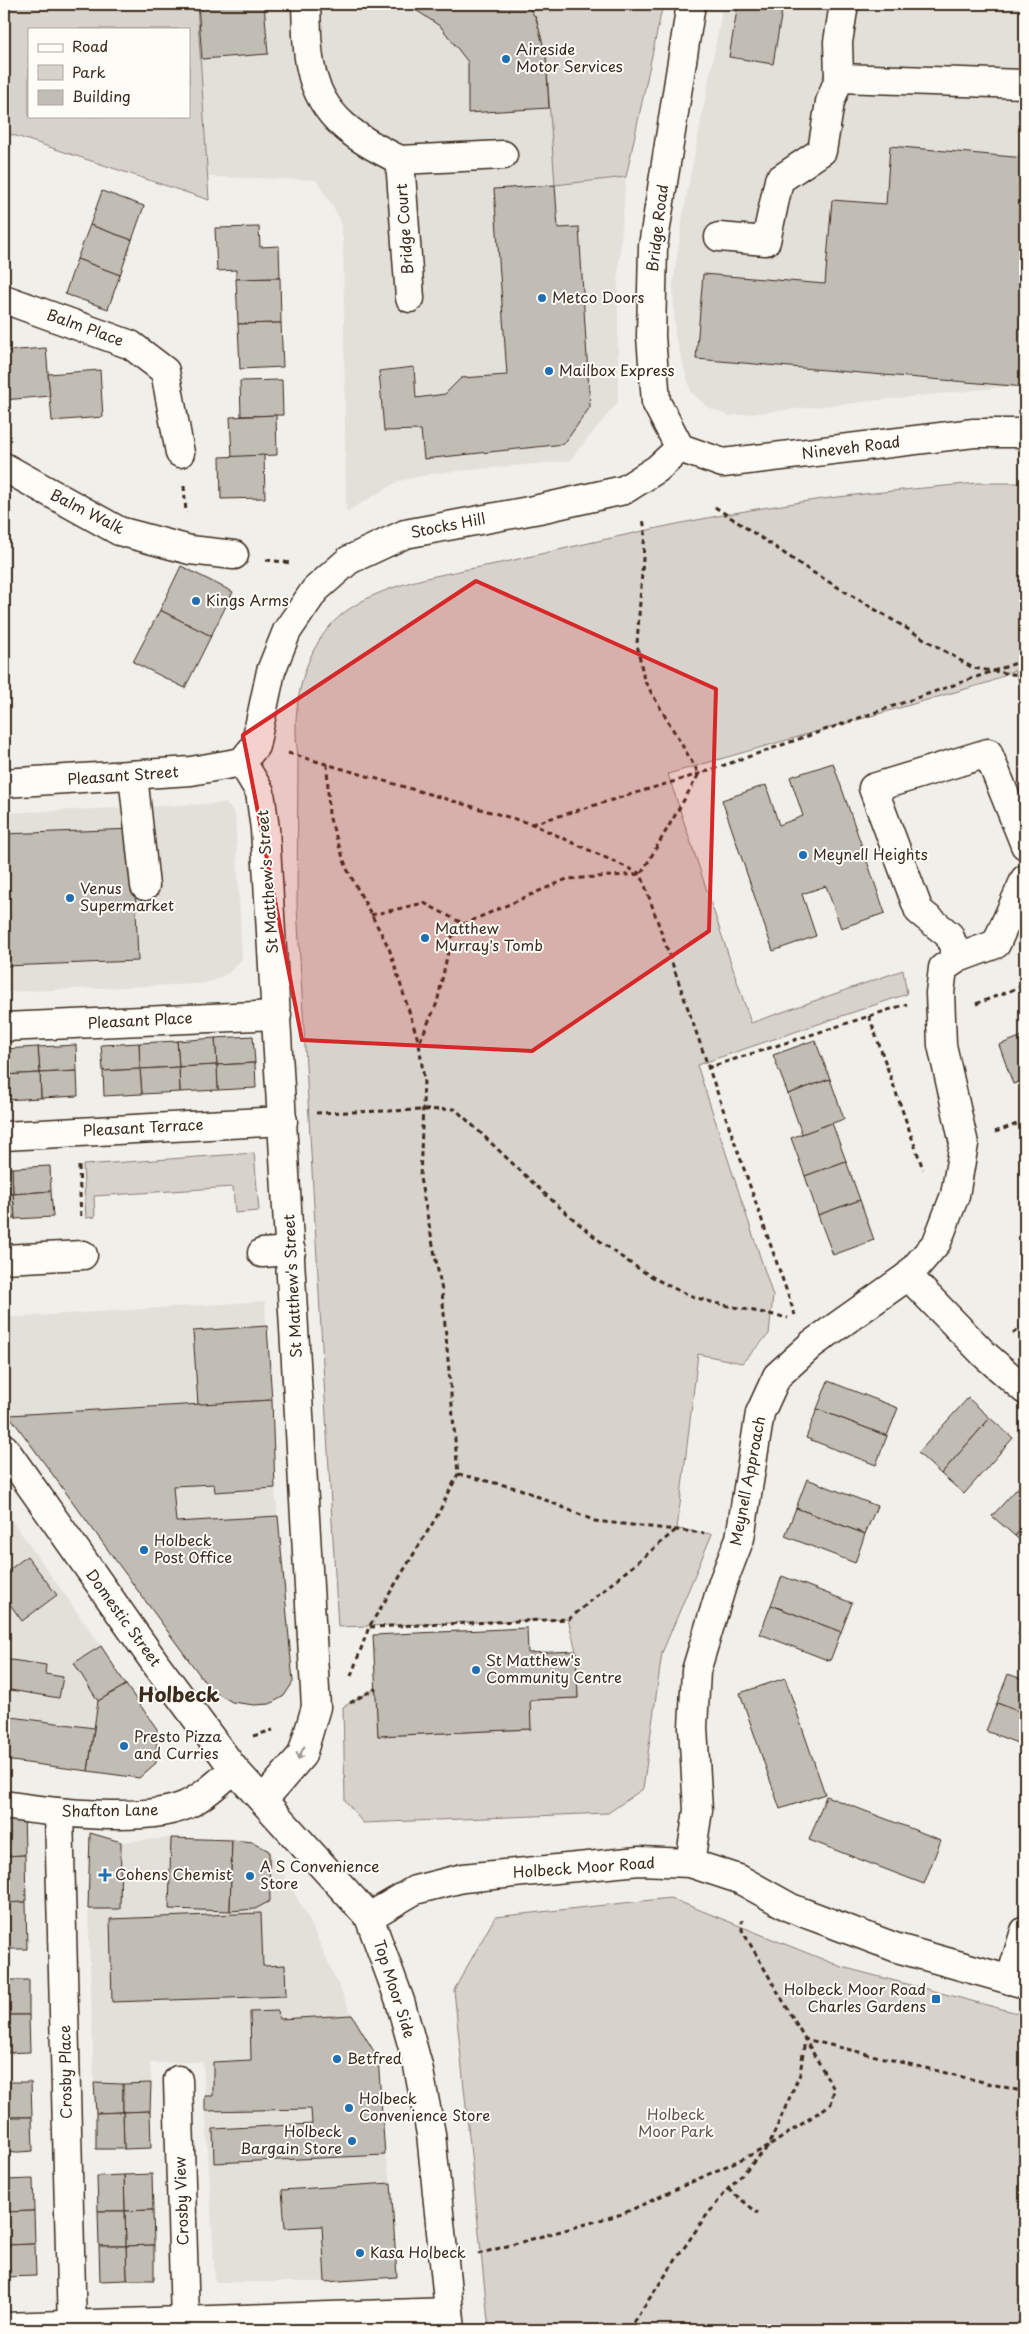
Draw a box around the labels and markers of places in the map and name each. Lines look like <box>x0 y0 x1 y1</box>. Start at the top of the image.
place label: Aireside Motor Services <box>516 37 623 77</box>
marker: Aireside Motor Services <box>500 53 512 65</box>
place label: Metco Doors <box>552 285 645 308</box>
marker: Metco Doors <box>536 292 548 304</box>
place label: Mailbox Express <box>559 358 675 381</box>
marker: Mailbox Express <box>543 365 555 377</box>
place label: Kings Arms <box>206 588 289 611</box>
marker: Kings Arms <box>190 595 202 607</box>
place label: Meynell Heights <box>813 842 928 865</box>
marker: Meynell Heights <box>797 849 809 861</box>
place label: Venus Supermarket <box>80 876 174 916</box>
marker: Venus Supermarket <box>64 892 76 904</box>
place label: Matthew Murray's Tomb <box>435 916 543 956</box>
marker: Matthew Murray's Tomb <box>419 932 431 944</box>
place label: Holbeck Post Office <box>154 1528 232 1568</box>
marker: Holbeck Post Office <box>138 1544 150 1556</box>
place label: St Matthew's Community Centre <box>486 1648 622 1688</box>
marker: St Matthew's Community Centre <box>470 1664 482 1676</box>
place label: Presto Pizza and Curries <box>134 1724 222 1764</box>
marker: Presto Pizza and Curries <box>118 1740 130 1752</box>
place label: A S Convenience Store <box>260 1854 380 1894</box>
place label: Cohens Chemist <box>115 1862 232 1885</box>
marker: Cohens Chemist <box>99 1869 111 1881</box>
marker: A S Convenience Store <box>244 1870 256 1882</box>
place label: Holbeck Moor Road Charles Gardens <box>784 1977 926 2017</box>
marker: Holbeck Moor Road Charles Gardens <box>930 1993 942 2005</box>
place label: Betfred <box>347 2046 402 2069</box>
marker: Betfred <box>331 2053 343 2065</box>
place label: Holbeck Convenience Store <box>359 2086 490 2126</box>
marker: Holbeck Convenience Store <box>343 2102 355 2114</box>
place label: Holbeck Bargain Store <box>240 2119 342 2159</box>
marker: Holbeck Bargain Store <box>346 2135 358 2147</box>
place label: Kasa Holbeck <box>370 2240 466 2263</box>
marker: Kasa Holbeck <box>354 2247 366 2259</box>

